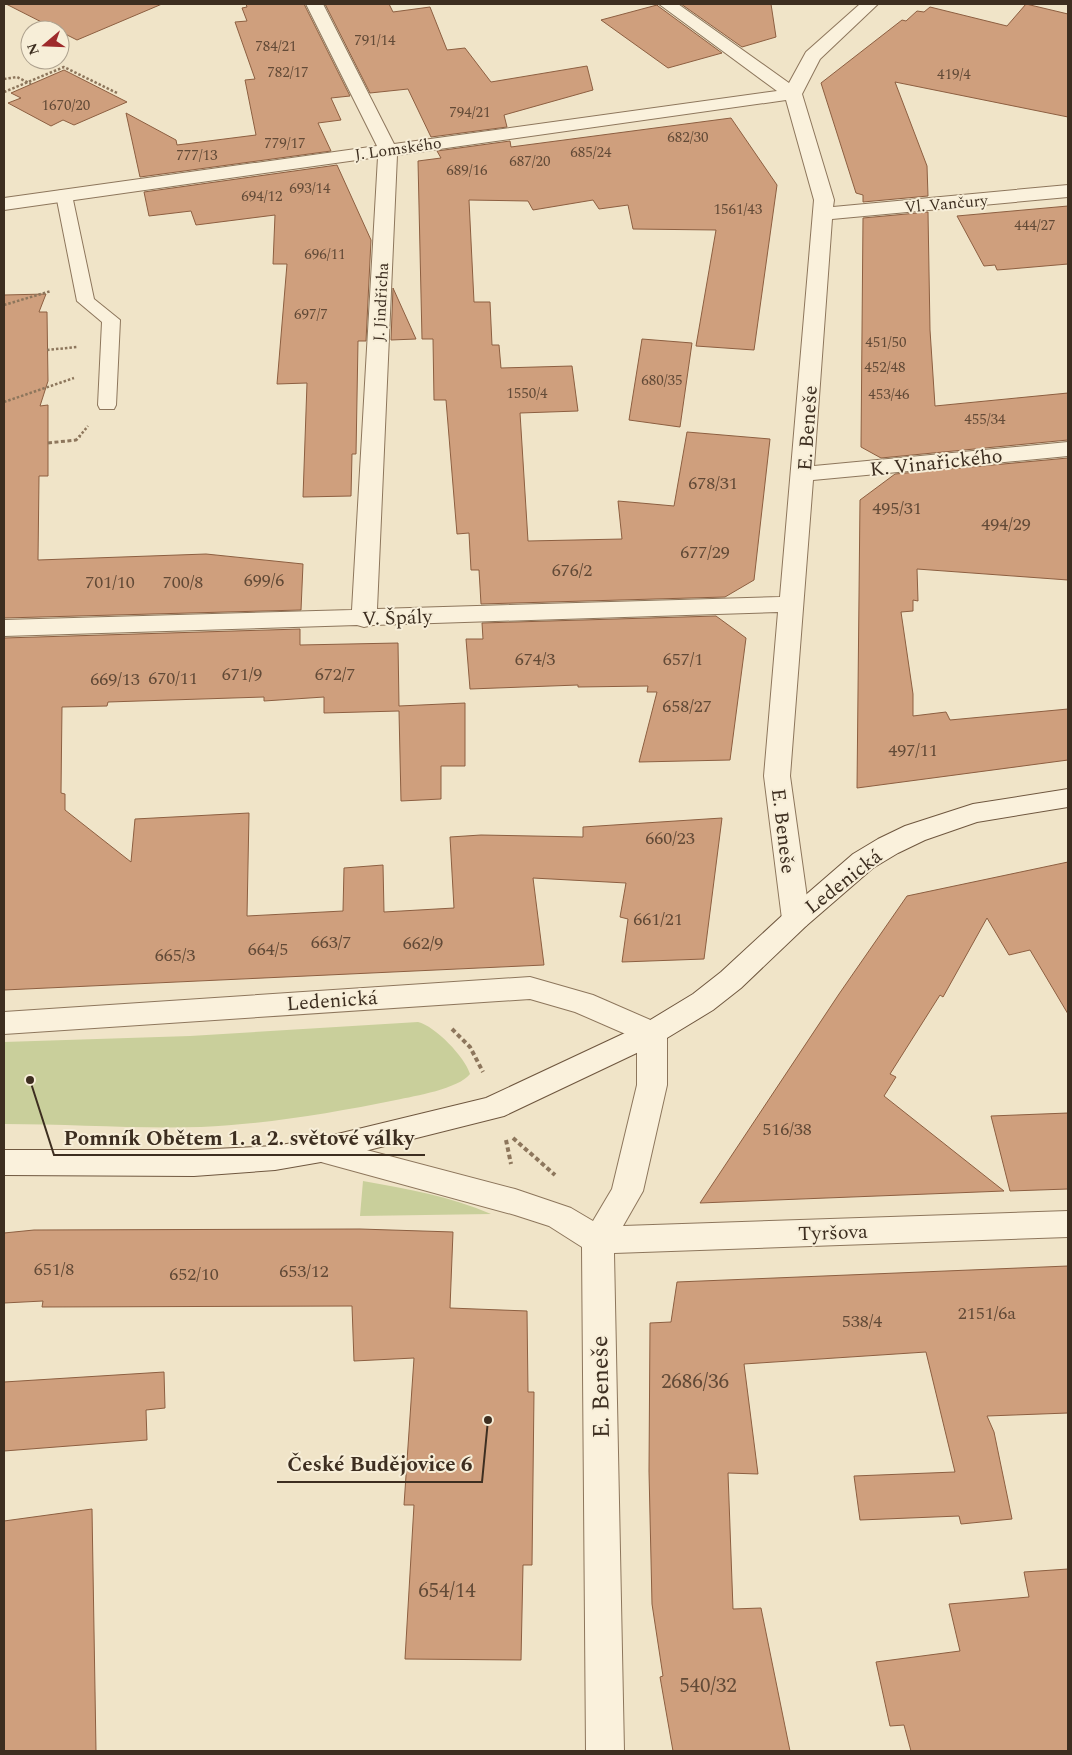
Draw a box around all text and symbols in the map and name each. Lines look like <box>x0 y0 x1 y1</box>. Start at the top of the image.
north arrow <box>20 20 70 70</box>
house number: 791/14 <box>354 29 396 52</box>
house number: 784/21 <box>255 35 297 58</box>
text: N <box>21 40 45 58</box>
house number: 782/17 <box>267 61 309 84</box>
house number: 419/4 <box>937 63 971 86</box>
house number: 1670/20 <box>42 94 90 117</box>
house number: 794/21 <box>449 101 491 124</box>
house number: 682/30 <box>667 126 709 149</box>
street label: J. Lomského <box>353 131 443 167</box>
house number: 779/17 <box>264 132 306 155</box>
house number: 685/24 <box>570 141 612 164</box>
house number: 777/13 <box>176 144 218 167</box>
house number: 687/20 <box>509 150 551 173</box>
house number: 689/16 <box>446 159 488 182</box>
house number: 693/14 <box>289 177 331 200</box>
house number: 694/12 <box>241 185 283 208</box>
street label: Vl. Vančury <box>903 188 990 220</box>
house number: 1561/43 <box>714 198 763 221</box>
house number: 444/27 <box>1014 214 1056 237</box>
house number: 696/11 <box>304 243 346 266</box>
street label: J. Jindřicha <box>367 262 395 342</box>
house number: 697/7 <box>294 303 328 326</box>
house number: 451/50 <box>865 331 907 354</box>
house number: 452/48 <box>864 356 906 379</box>
house number: 680/35 <box>641 369 683 392</box>
house number: 1550/4 <box>506 382 548 405</box>
house number: 453/46 <box>868 383 910 406</box>
street label: E. Beneše <box>790 384 826 472</box>
house number: 455/34 <box>964 408 1006 431</box>
street label: K. Vinařického <box>868 441 1004 485</box>
house number: 678/31 <box>688 470 738 497</box>
house number: 495/31 <box>872 495 922 522</box>
house number: 494/29 <box>981 511 1031 538</box>
house number: 677/29 <box>680 539 730 566</box>
house number: 676/2 <box>552 557 592 584</box>
house number: 699/6 <box>244 567 284 594</box>
house number: 701/10 <box>85 569 135 596</box>
house number: 700/8 <box>163 569 203 596</box>
street label: V. Špály <box>362 602 434 634</box>
house number: 674/3 <box>515 646 555 673</box>
house number: 657/1 <box>663 646 703 673</box>
house number: 671/9 <box>222 661 262 688</box>
house number: 672/7 <box>315 661 355 688</box>
house number: 670/11 <box>148 665 198 692</box>
house number: 669/13 <box>90 666 140 693</box>
house number: 658/27 <box>662 693 712 720</box>
house number: 497/11 <box>888 737 938 764</box>
street label: E. Beneše <box>763 787 803 875</box>
house number: 660/23 <box>645 825 695 852</box>
street label: Ledenická <box>798 842 889 922</box>
house number: 661/21 <box>633 906 683 933</box>
house number: 663/7 <box>311 929 351 956</box>
house number: 662/9 <box>403 930 443 957</box>
house number: 664/5 <box>248 936 288 963</box>
house number: 665/3 <box>155 942 195 969</box>
street label: Ledenická <box>286 983 379 1019</box>
house number: 516/38 <box>762 1116 812 1143</box>
callout: Pomník Obětem 1. a 2. světové války <box>54 1119 425 1155</box>
text: Pomník Obětem 1. a 2. světové války <box>64 1123 415 1155</box>
street label: Tyršova <box>798 1217 869 1249</box>
house number: 651/8 <box>34 1256 74 1283</box>
house number: 653/12 <box>279 1258 329 1285</box>
house number: 652/10 <box>169 1261 219 1288</box>
house number: 2151/6a <box>958 1300 1016 1327</box>
house number: 538/4 <box>842 1308 882 1335</box>
street label: E. Beneše <box>582 1335 620 1439</box>
house number: 2686/36 <box>661 1366 729 1398</box>
callout: České Budějovice 6 <box>277 1446 482 1482</box>
text: České Budějovice 6 <box>287 1449 473 1481</box>
house number: 654/14 <box>418 1575 476 1607</box>
house number: 540/32 <box>679 1670 737 1702</box>

